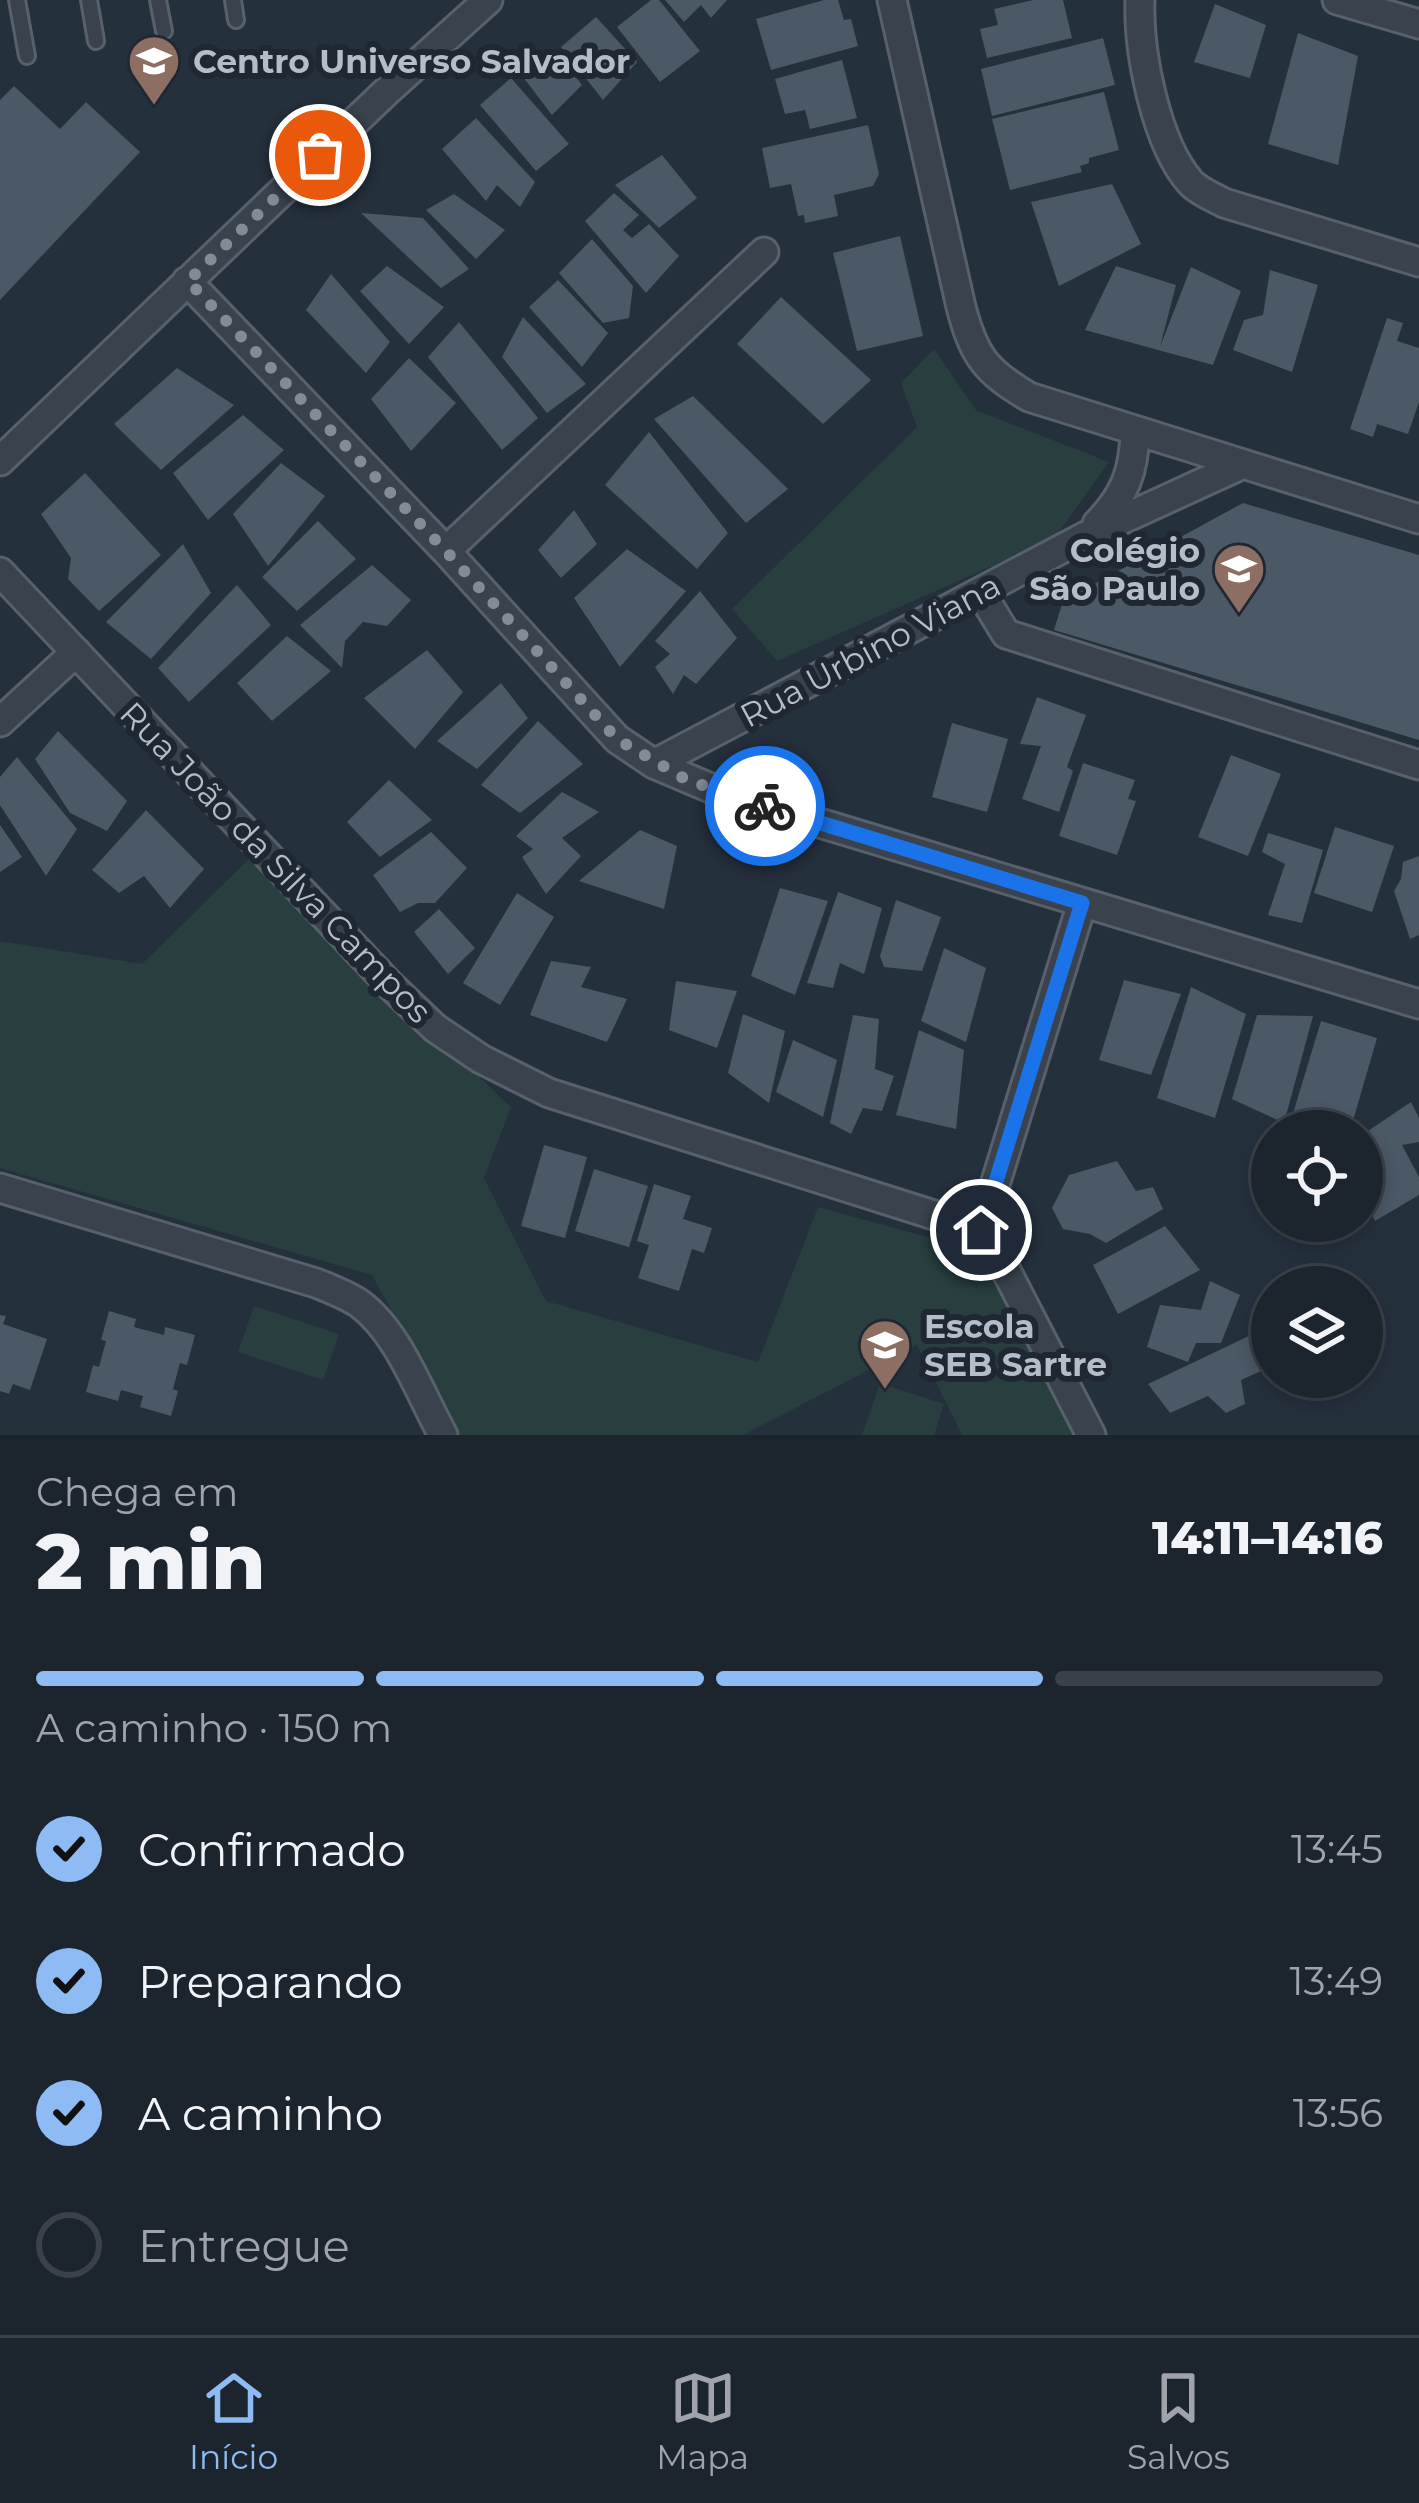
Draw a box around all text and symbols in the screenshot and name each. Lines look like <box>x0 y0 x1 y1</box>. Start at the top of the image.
school or university icon: Centro Universo Salvador <box>126 33 182 107</box>
place label: Centro Universo Salvador <box>193 41 630 81</box>
pin <box>269 104 371 206</box>
icon: bag <box>287 122 353 188</box>
place label: Colégio São Paulo <box>1029 530 1200 608</box>
school or university icon: Colégio São Paulo <box>1211 541 1267 615</box>
street label: Rua Urbino Viana <box>733 565 1007 735</box>
street label: Rua João da Silva Campos <box>112 693 440 1031</box>
courier <box>705 746 825 866</box>
icon: bike <box>732 773 798 839</box>
map controls <box>1251 1110 1383 1398</box>
button: locate <box>1251 1110 1383 1242</box>
pin <box>930 1179 1032 1281</box>
icon: home <box>948 1197 1014 1263</box>
button: layers <box>1251 1266 1383 1398</box>
place label: Escola SEB Sartre <box>924 1306 1107 1384</box>
school or university icon: Escola SEB Sartre <box>857 1317 913 1391</box>
text: Chega em <box>36 1468 238 1516</box>
text: 14:11–14:16 <box>1152 1510 1383 1565</box>
text: 2 min <box>36 1513 266 1609</box>
text: A caminho · 150 m <box>36 1704 392 1752</box>
icon: check <box>36 1816 102 1882</box>
text: Confirmado <box>138 1822 406 1877</box>
text: 13:45 <box>1291 1825 1383 1873</box>
icon: check <box>36 1948 102 2014</box>
text: Preparando <box>138 1954 403 2009</box>
text: 13:49 <box>1289 1957 1383 2005</box>
icon: check <box>36 2080 102 2146</box>
text: A caminho <box>138 2086 383 2141</box>
text: 13:56 <box>1293 2089 1383 2137</box>
text: Entregue <box>138 2218 350 2273</box>
tab: Início <box>189 2365 278 2477</box>
tab: Mapa <box>656 2365 749 2477</box>
tab: Salvos <box>1127 2365 1230 2477</box>

